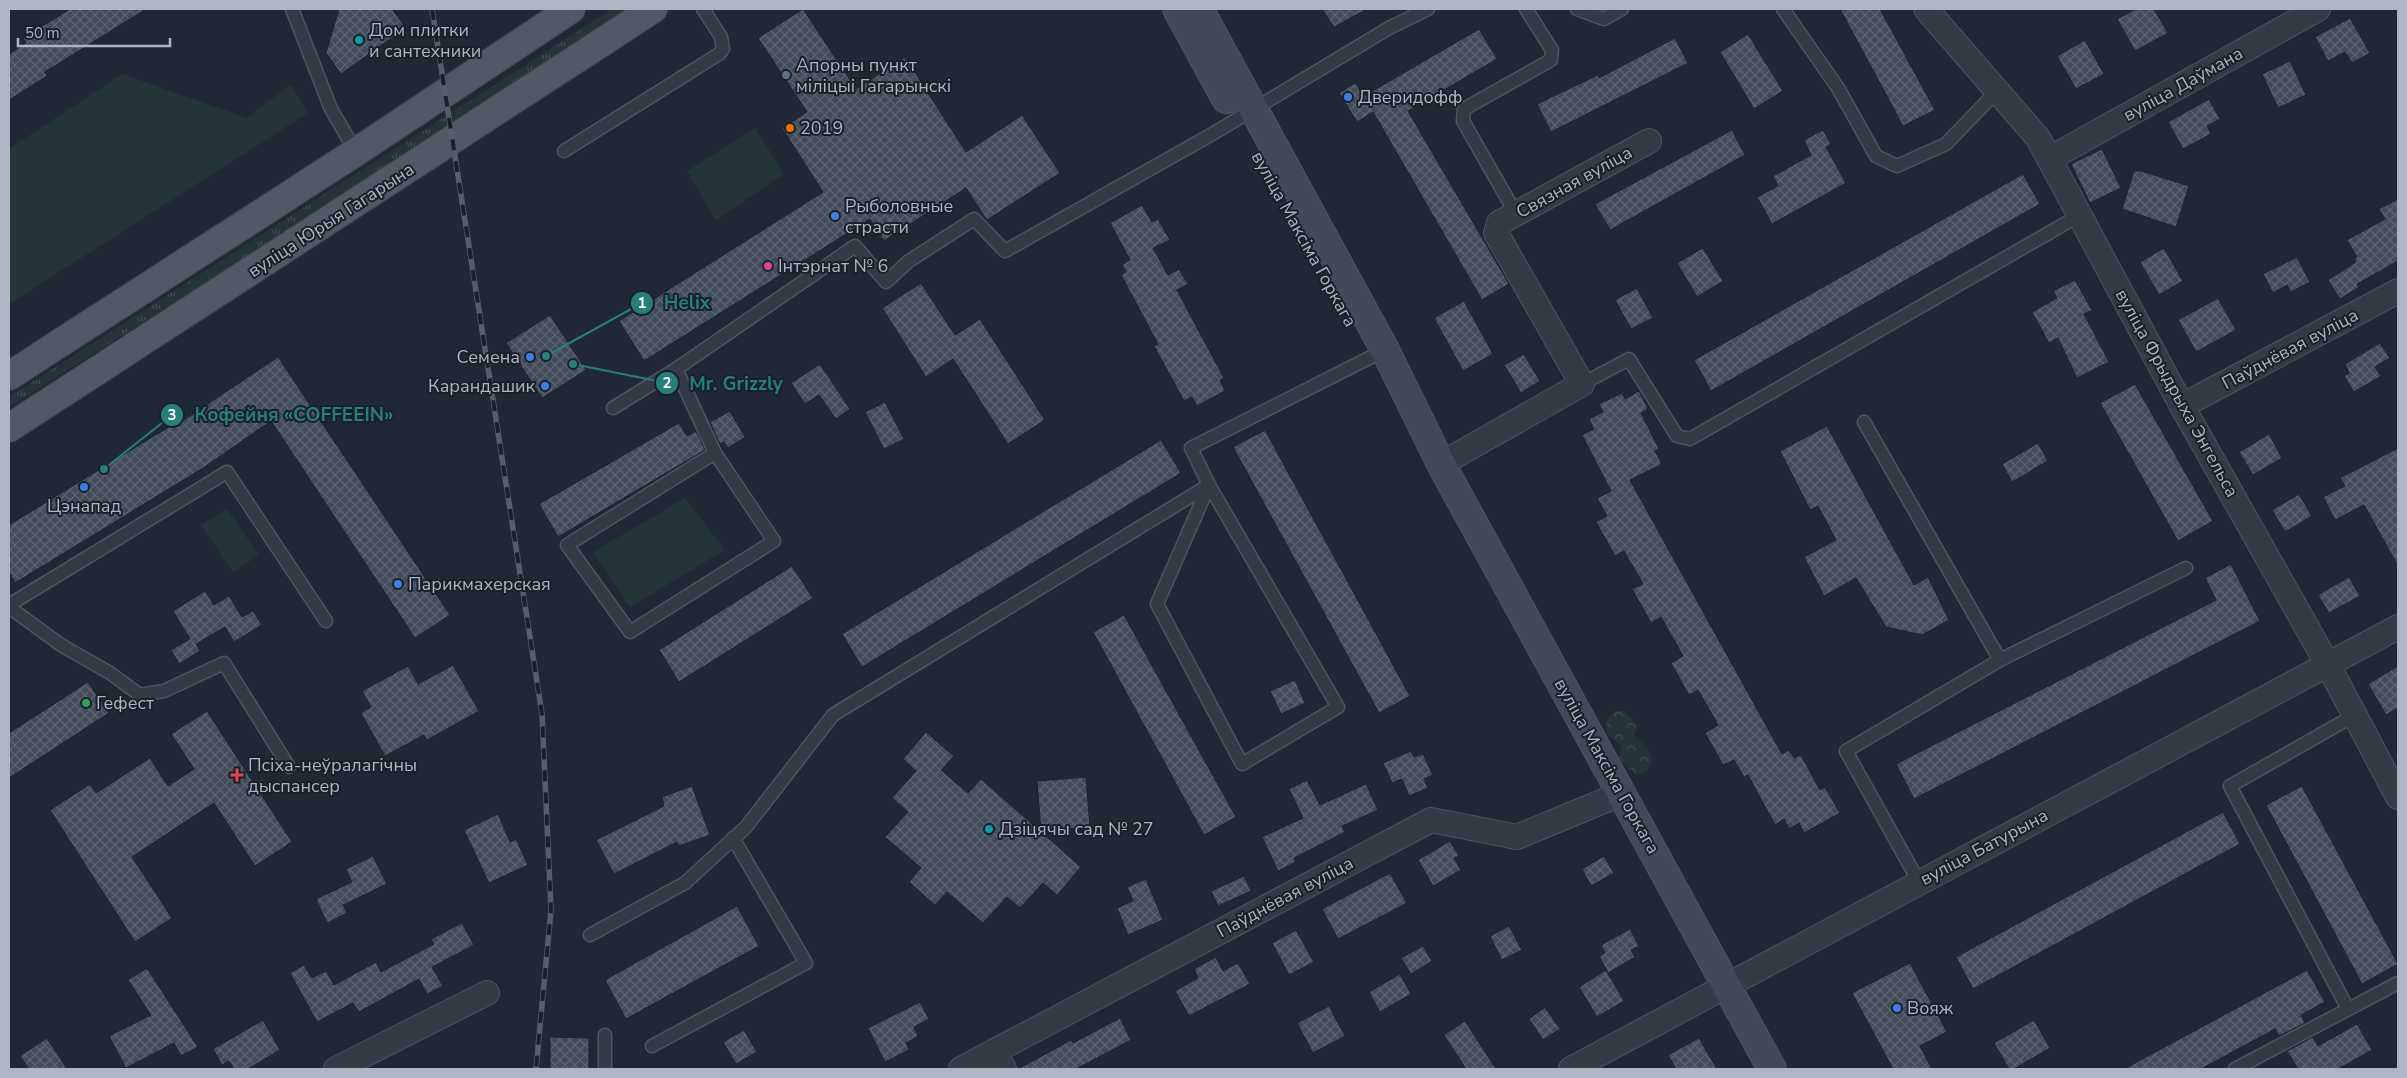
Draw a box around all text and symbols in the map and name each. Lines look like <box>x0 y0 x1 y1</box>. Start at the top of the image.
scale bar <box>18 15 170 47</box>
place label: Дом плитки и сантехники <box>369 18 481 63</box>
text: 50 m <box>25 23 60 43</box>
marker: Дом плитки и сантехники <box>353 34 365 46</box>
street label: вуліца Даўмана <box>2119 41 2247 127</box>
place label: Апорны пункт міліцыі Гагарынскі <box>796 53 951 98</box>
marker: Апорны пункт міліцыі Гагарынскі <box>780 69 792 81</box>
place label: Дверидофф <box>1358 85 1462 109</box>
marker: Дверидофф <box>1342 91 1354 103</box>
place label: 2019 <box>800 116 843 140</box>
marker: 2019 <box>784 122 796 134</box>
street label: Связная вуліца <box>1512 140 1636 224</box>
street label: вуліца Максіма Горкага <box>1246 147 1362 331</box>
street label: вуліца Юрыя Гагарына <box>243 157 419 283</box>
place label: Рыболовные страсти <box>845 194 953 239</box>
marker: Рыболовные страсти <box>829 210 841 222</box>
place label: Інтэрнат № 6 <box>778 254 888 278</box>
marker: Інтэрнат № 6 <box>762 260 774 272</box>
street label: вуліца Фрыдрыха Энгельса <box>2110 285 2244 501</box>
callout: Helix <box>629 286 720 320</box>
text: Helix <box>664 290 711 316</box>
text: 1 <box>637 293 647 313</box>
street label: Паўднёвая вуліца <box>2218 303 2362 395</box>
place label: Семена <box>456 345 520 369</box>
marker: Семена <box>524 351 536 363</box>
callout: Mr. Grizzly <box>655 366 793 400</box>
text: Mr. Grizzly <box>689 371 784 397</box>
text: 2 <box>662 373 672 393</box>
place label: Карандашик <box>428 374 536 398</box>
marker: Карандашик <box>539 380 551 392</box>
callout: Кофейня «COFFEEIN» <box>159 398 403 432</box>
text: Кофейня «COFFEEIN» <box>195 402 393 428</box>
text: 3 <box>167 405 177 425</box>
marker: Цэнапад <box>78 481 90 493</box>
place label: Цэнапад <box>47 494 121 518</box>
place label: Парикмахерская <box>408 572 551 596</box>
marker: Парикмахерская <box>392 578 404 590</box>
street label: вуліца Максіма Горкага <box>1549 674 1665 858</box>
place label: Гефест <box>96 691 154 715</box>
marker: Гефест <box>80 697 92 709</box>
place label: Псіха-неўралагічны дыспансер <box>248 753 417 798</box>
marker: Псіха-неўралагічны дыспансер <box>230 768 244 782</box>
street label: вуліца Батурына <box>1916 803 2052 891</box>
place label: Дзіцячы сад № 27 <box>999 817 1154 841</box>
marker: Дзіцячы сад № 27 <box>983 823 995 835</box>
street label: Паўднёвая вуліца <box>1213 851 1357 943</box>
place label: Вояж <box>1907 996 1954 1020</box>
marker: Вояж <box>1891 1002 1903 1014</box>

